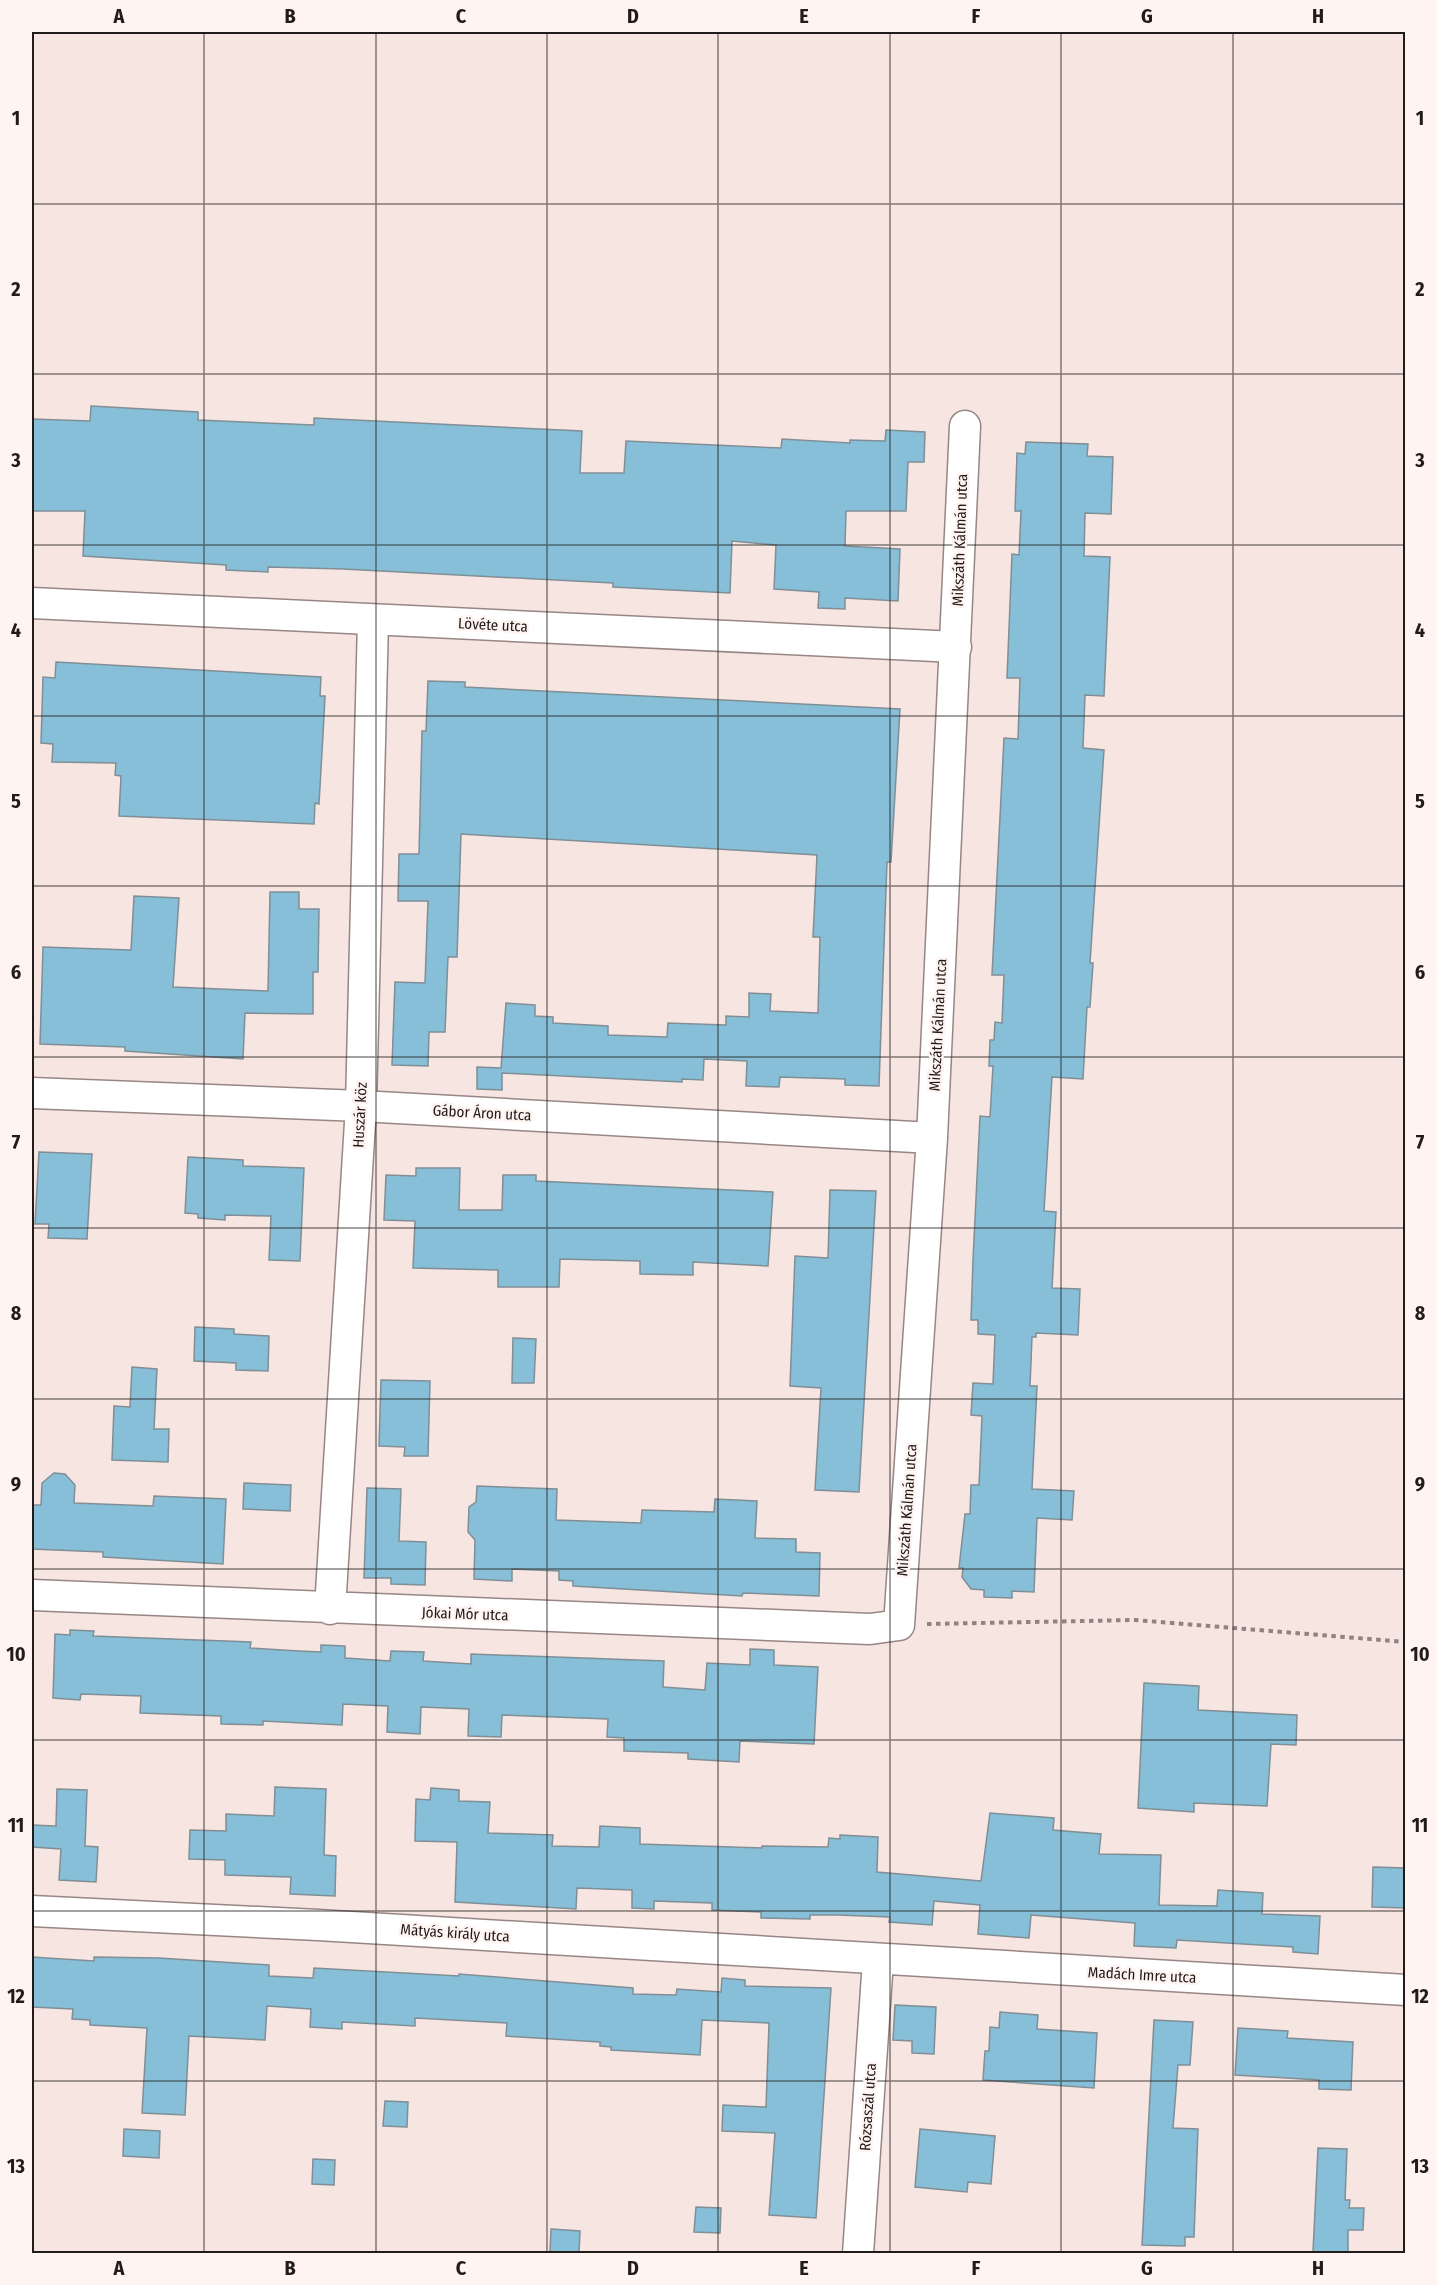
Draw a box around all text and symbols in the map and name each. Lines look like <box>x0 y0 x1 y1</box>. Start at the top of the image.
text: A <box>113 4 126 28</box>
text: B <box>284 4 296 28</box>
text: C <box>456 4 467 28</box>
text: D <box>627 4 639 28</box>
text: E <box>799 4 809 28</box>
text: F <box>972 4 981 28</box>
text: G <box>1141 4 1153 28</box>
text: H <box>1312 4 1324 28</box>
text: 1 <box>12 106 20 130</box>
text: 1 <box>1416 106 1424 130</box>
text: 2 <box>10 277 21 301</box>
text: 2 <box>1414 277 1425 301</box>
text: 3 <box>10 448 21 472</box>
text: 3 <box>1414 448 1425 472</box>
street label: Mikszáth Kálmán utca <box>949 473 971 607</box>
street label: Lövéte utca <box>458 614 528 636</box>
text: 4 <box>11 618 21 642</box>
text: 4 <box>1415 618 1425 642</box>
text: 5 <box>11 789 21 813</box>
text: 5 <box>1415 789 1425 813</box>
street label: Mikszáth Kálmán utca <box>926 958 950 1092</box>
text: 6 <box>11 960 21 984</box>
text: 6 <box>1415 960 1425 984</box>
street label: Huszár köz <box>349 1082 371 1148</box>
street label: Gábor Áron utca <box>432 1101 532 1125</box>
text: 7 <box>12 1130 21 1154</box>
text: 7 <box>1416 1130 1425 1154</box>
text: 8 <box>11 1301 22 1325</box>
text: 8 <box>1415 1301 1426 1325</box>
street label: Mikszáth Kálmán utca <box>893 1443 921 1577</box>
text: 9 <box>11 1472 21 1496</box>
text: 9 <box>1415 1472 1425 1496</box>
street label: Jókai Mór utca <box>421 1603 509 1625</box>
text: 10 <box>6 1642 26 1666</box>
text: 10 <box>1410 1642 1430 1666</box>
text: 11 <box>8 1813 24 1837</box>
text: 11 <box>1412 1813 1428 1837</box>
street label: Mátyás király utca <box>400 1920 510 1946</box>
street label: Madách Imre utca <box>1087 1963 1197 1987</box>
text: 12 <box>7 1984 25 2008</box>
text: 12 <box>1411 1984 1429 2008</box>
street label: Rózsaszál utca <box>856 2062 880 2152</box>
text: 13 <box>7 2154 25 2178</box>
text: 13 <box>1411 2154 1429 2178</box>
text: A <box>113 2256 126 2280</box>
text: B <box>284 2256 296 2280</box>
text: C <box>456 2256 467 2280</box>
text: D <box>627 2256 639 2280</box>
text: E <box>799 2256 809 2280</box>
text: F <box>972 2256 981 2280</box>
text: G <box>1141 2256 1153 2280</box>
text: H <box>1312 2256 1324 2280</box>

